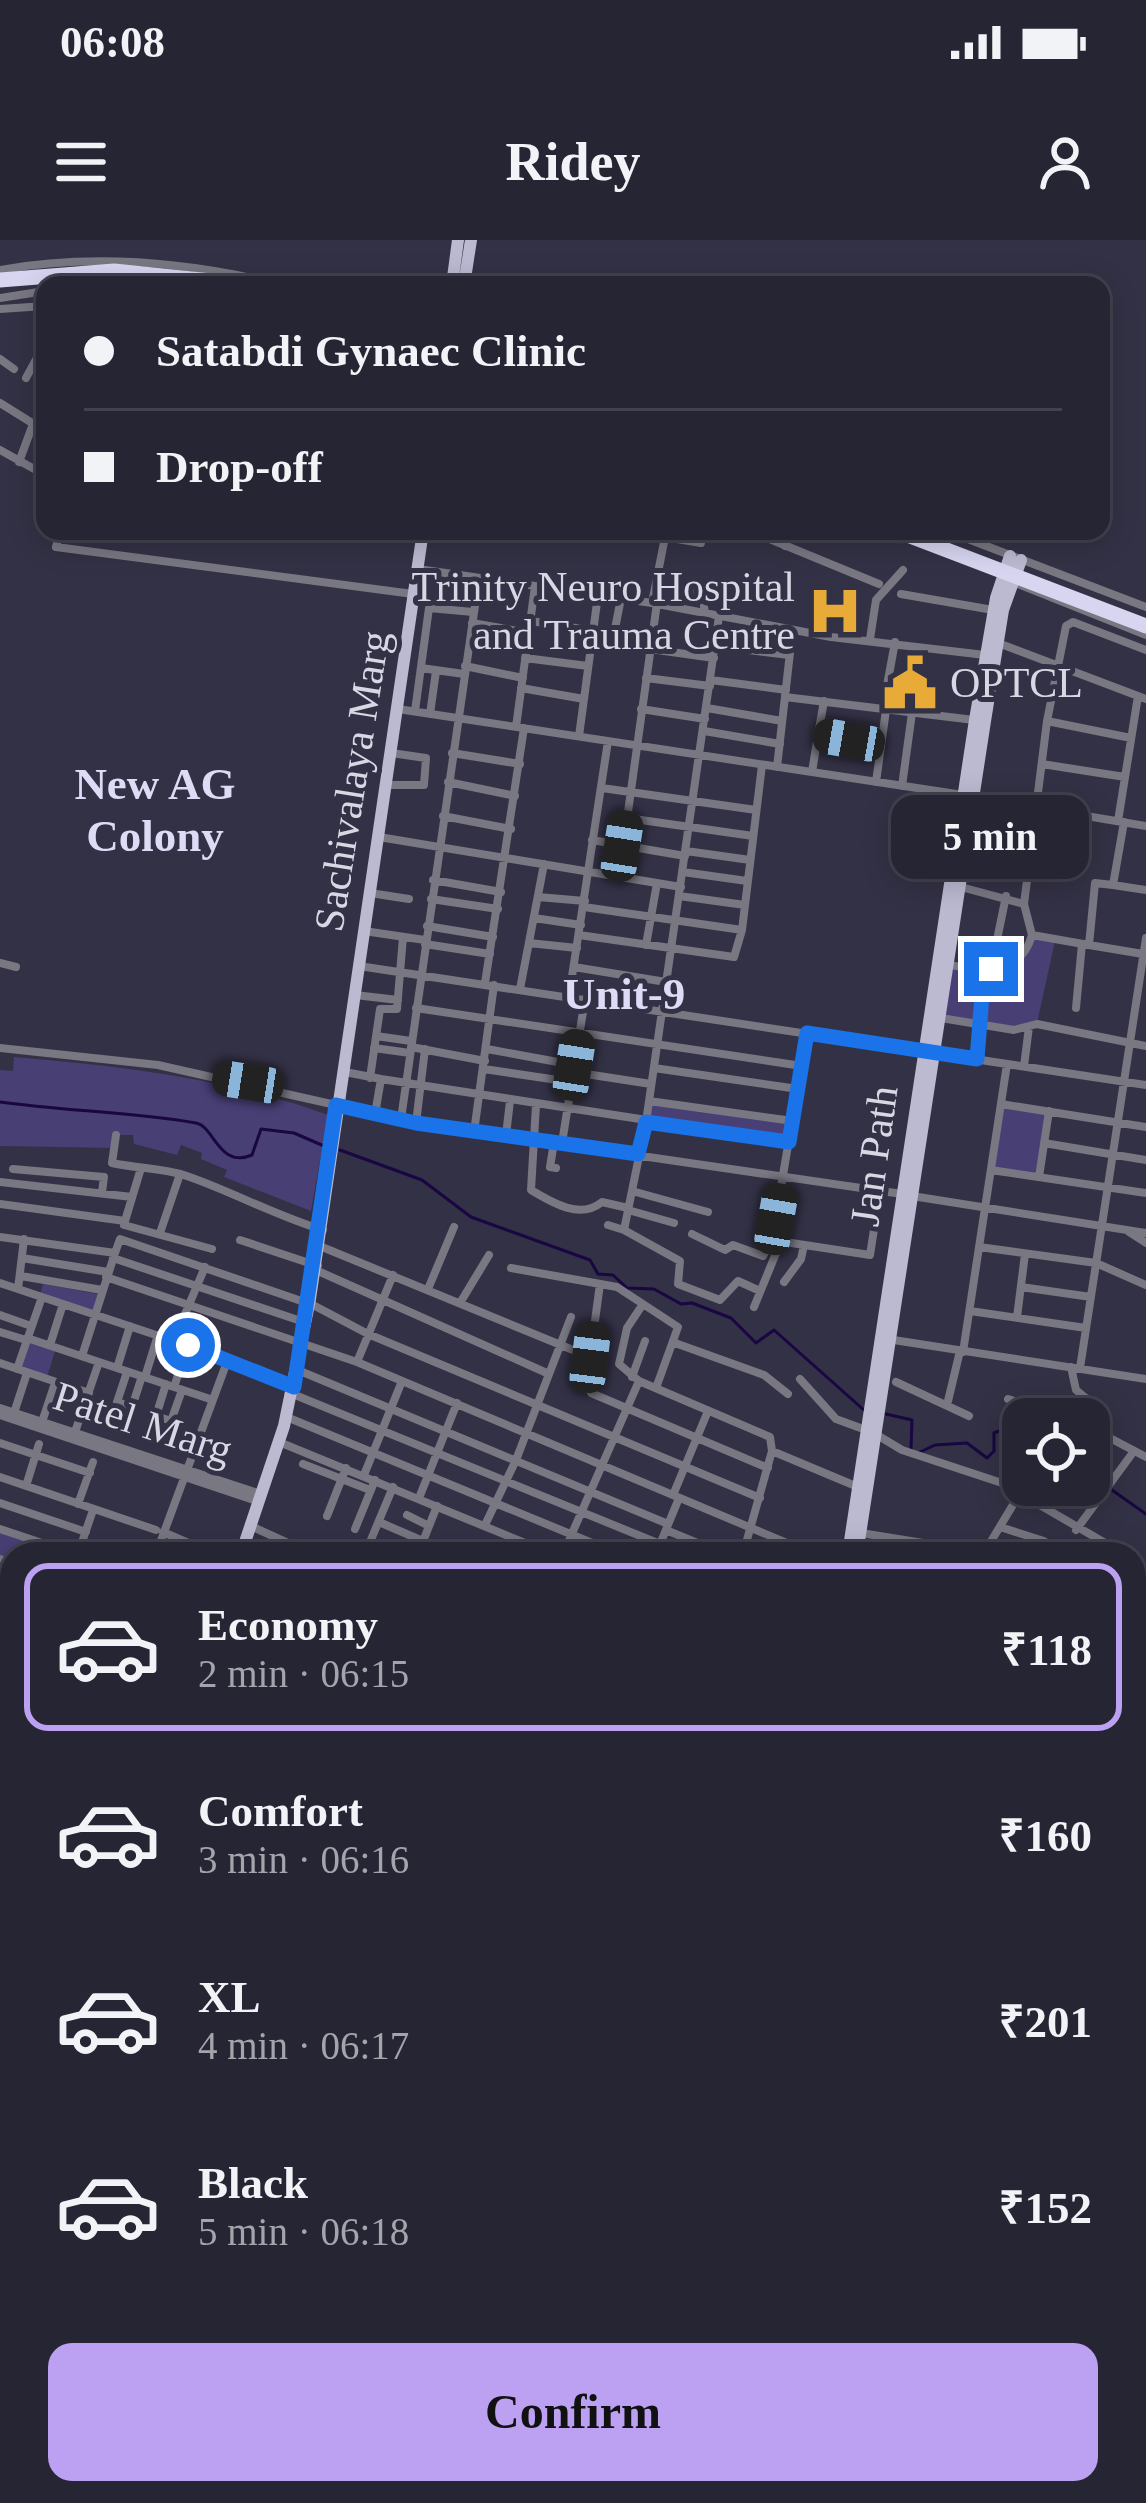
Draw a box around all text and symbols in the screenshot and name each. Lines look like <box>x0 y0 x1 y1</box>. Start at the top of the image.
text: 06:08 <box>60 17 165 67</box>
icon: menu <box>48 129 114 195</box>
icon: person <box>1032 129 1098 195</box>
text: Ridey <box>506 132 641 192</box>
text: Satabdi Gynaec Clinic <box>156 326 586 376</box>
text: Drop-off <box>156 442 323 492</box>
place label: Trinity Neuro Hospital and Trauma Centre <box>412 564 795 658</box>
hospital icon: Trinity Neuro Hospital and Trauma Centre <box>806 582 864 640</box>
street label: Sachivalaya Marg <box>306 627 398 935</box>
public building icon: OPTCL <box>881 654 939 712</box>
place label: OPTCL <box>950 660 1083 706</box>
car <box>810 716 888 764</box>
district label: New AG Colony <box>74 759 236 861</box>
callout: 5 min <box>892 795 1090 879</box>
car <box>599 808 645 884</box>
text: 5 min <box>943 815 1037 858</box>
route end <box>964 942 1018 996</box>
district label: Unit-9 <box>563 969 685 1019</box>
car <box>551 1027 597 1103</box>
car <box>210 1059 286 1105</box>
street label: Jan Path <box>841 1083 907 1229</box>
car <box>752 1180 800 1258</box>
route start <box>161 1318 215 1372</box>
car <box>568 1319 612 1395</box>
street label: Patel Marg <box>48 1373 238 1473</box>
map controls <box>1002 1398 1110 1506</box>
button: locate <box>1002 1398 1110 1506</box>
icon: car <box>54 1593 162 1701</box>
text: Economy <box>198 1600 378 1650</box>
text: ₹118 <box>1001 1625 1092 1675</box>
text: 2 min · 06:15 <box>198 1652 409 1695</box>
icon: car <box>54 1779 162 1887</box>
text: Comfort <box>198 1786 363 1836</box>
text: ₹160 <box>999 1811 1092 1861</box>
text: 3 min · 06:16 <box>198 1838 409 1881</box>
icon: car <box>54 1965 162 2073</box>
text: XL <box>198 1972 261 2022</box>
text: ₹201 <box>999 1997 1092 2047</box>
text: 4 min · 06:17 <box>198 2024 409 2067</box>
icon: car <box>54 2151 162 2259</box>
text: Black <box>198 2158 308 2208</box>
text: ₹152 <box>999 2183 1092 2233</box>
text: 5 min · 06:18 <box>198 2210 409 2253</box>
button: Confirm <box>48 2343 1098 2481</box>

